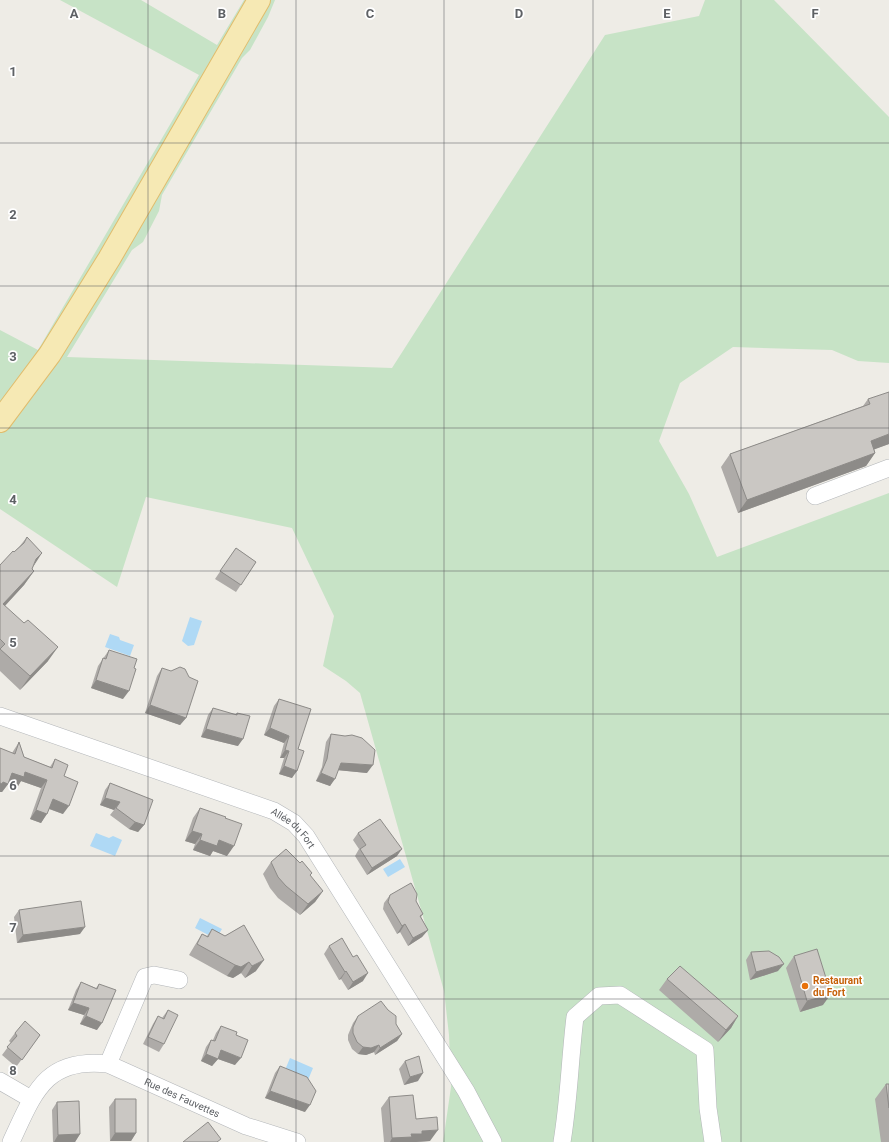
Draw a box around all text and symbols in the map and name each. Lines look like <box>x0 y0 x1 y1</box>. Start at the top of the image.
text: A <box>70 6 79 21</box>
text: B <box>218 6 226 21</box>
text: C <box>366 6 375 21</box>
text: D <box>515 6 523 21</box>
text: E <box>663 6 671 21</box>
text: F <box>811 6 819 21</box>
text: 1 <box>9 64 17 79</box>
text: 2 <box>9 207 17 222</box>
text: 3 <box>9 349 17 364</box>
text: 4 <box>9 492 17 507</box>
text: 5 <box>9 635 17 650</box>
text: 6 <box>9 778 17 793</box>
street label: Allée du Fort <box>269 805 318 850</box>
text: 7 <box>9 920 17 935</box>
place label: Restaurant du Fort <box>813 975 863 998</box>
marker: Restaurant du Fort <box>800 981 810 991</box>
text: 8 <box>9 1063 17 1078</box>
street label: Rue des Fauvettes <box>143 1076 222 1119</box>

